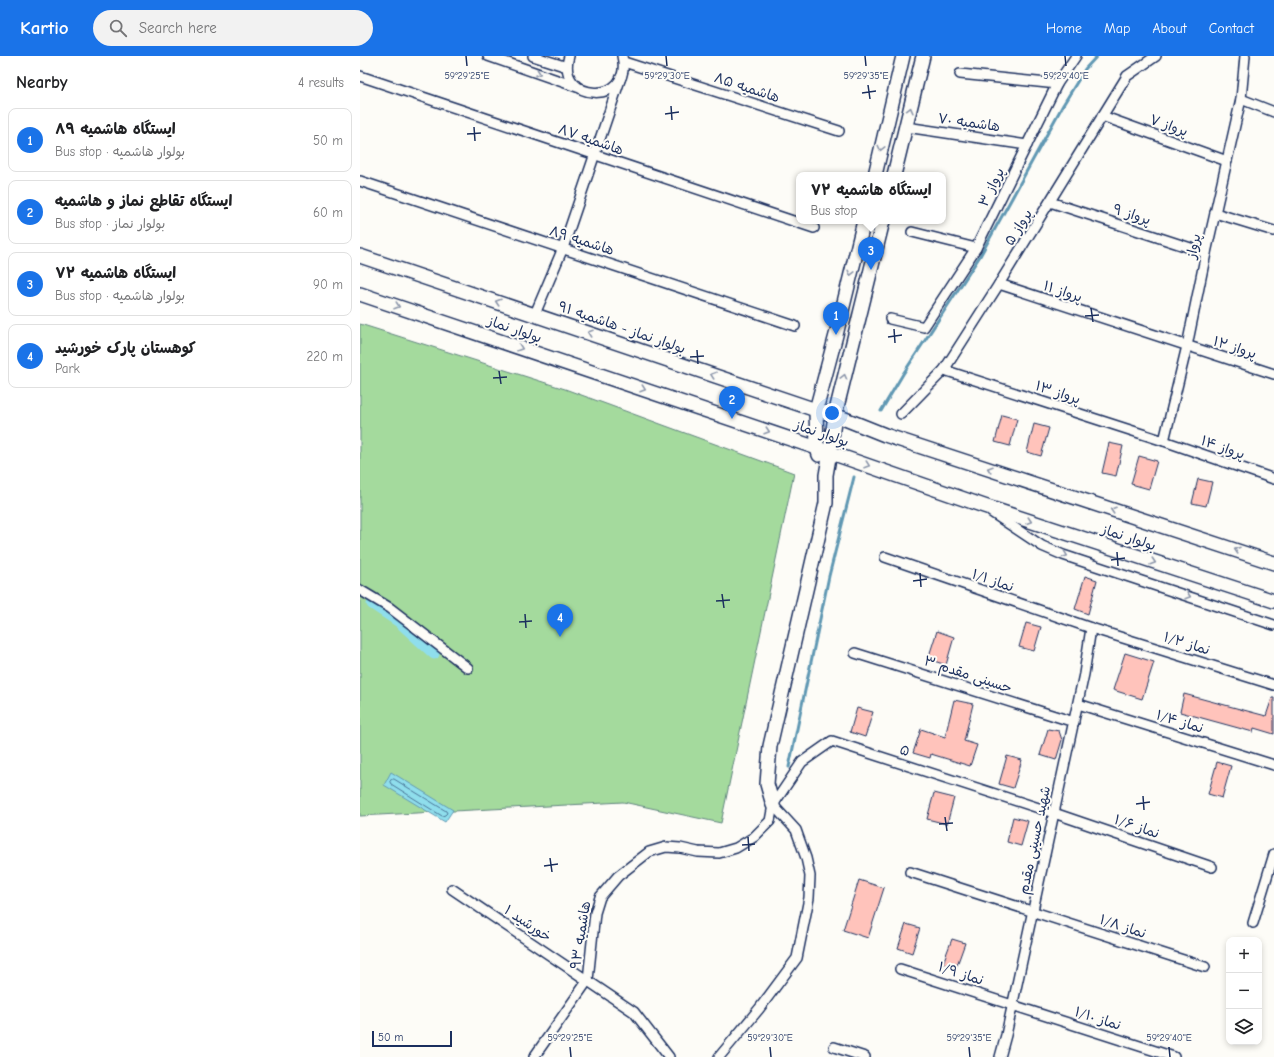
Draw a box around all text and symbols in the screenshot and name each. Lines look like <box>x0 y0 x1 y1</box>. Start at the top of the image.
search box <box>93 10 373 46</box>
text: Kartio <box>20 17 69 39</box>
icon: search <box>107 17 129 39</box>
text: Search here <box>139 19 217 37</box>
text: Home <box>1046 20 1082 37</box>
text: Map <box>1104 20 1130 37</box>
text: About <box>1152 20 1187 37</box>
text: Contact <box>1209 20 1254 37</box>
one-way arrow <box>534 69 541 77</box>
street label: هاشمیه ۸۵ <box>712 69 782 106</box>
text: 59°29'25"E <box>444 70 490 82</box>
text: 59°29'30"E <box>644 70 690 82</box>
text: 59°29'35"E <box>844 70 888 82</box>
text: 59°29'40"E <box>1043 70 1089 82</box>
text: Nearby <box>16 73 67 92</box>
text: 4 results <box>298 75 344 90</box>
one-way arrow <box>905 107 914 114</box>
street label: هاشمیه ۷۰ <box>937 110 1001 135</box>
street label: پرواز ۷ <box>1147 111 1190 141</box>
text: ایستگاه هاشمیه ۸۹ <box>55 120 176 138</box>
street label: هاشمیه ۸۷ <box>556 120 626 159</box>
text: 1 <box>27 133 33 148</box>
text: 50 m <box>313 133 343 148</box>
text: Bus stop · بولوار هاشمیه <box>55 144 185 159</box>
one-way arrow <box>877 145 886 152</box>
street label: پرواز ۳ <box>975 165 1009 210</box>
popup <box>796 172 946 224</box>
text: ایستگاه هاشمیه ۷۲ <box>810 181 932 199</box>
text: ایستگاه تقاطع نماز و هاشمیه <box>55 192 232 210</box>
street label: پرواز ۹ <box>1111 200 1153 229</box>
text: Bus stop <box>810 203 857 218</box>
text: 2 <box>27 205 33 220</box>
text: 60 m <box>313 205 343 220</box>
street label: پرواز ۵ <box>1001 206 1037 249</box>
text: Bus stop · بولوار نماز <box>55 216 165 231</box>
street label: هاشمیه ۸۹ <box>547 222 616 259</box>
street label: پرواز <box>1182 232 1205 261</box>
pin: 3 <box>858 237 884 270</box>
text: ایستگاه هاشمیه ۷۲ <box>55 264 176 282</box>
one-way arrow <box>847 269 856 276</box>
text: 3 <box>27 277 33 292</box>
text: 90 m <box>313 277 343 292</box>
street label: پرواز ۱۱ <box>1041 277 1084 307</box>
text: Bus stop · بولوار هاشمیه <box>55 288 185 303</box>
one-way arrow <box>495 298 502 307</box>
street label: بولوار نماز - هاشمیه ۹۱ <box>556 298 688 358</box>
one-way arrow <box>393 302 400 310</box>
pin: 1 <box>823 302 849 335</box>
street label: بولوار نماز <box>484 312 544 348</box>
one-way arrow <box>586 329 593 338</box>
street label: پرواز ۱۲ <box>1211 333 1259 363</box>
text: کوهستان پارک خورشید <box>55 339 196 357</box>
one-way arrow <box>517 343 524 352</box>
text: 4 <box>27 349 33 364</box>
text: 220 m <box>306 349 343 364</box>
text: Park <box>55 361 80 376</box>
one-way arrow <box>709 371 716 380</box>
one-way arrow <box>839 374 848 381</box>
street label: پرواز ۱۳ <box>1033 377 1083 409</box>
one-way arrow <box>640 385 647 393</box>
pin: 2 <box>719 386 745 419</box>
your location <box>822 403 842 423</box>
street label: بولوار نماز <box>791 416 851 452</box>
one-way arrow <box>763 426 770 435</box>
street label: پرواز ۱۴ <box>1198 432 1247 464</box>
one-way arrow <box>863 461 870 469</box>
one-way arrow <box>987 466 994 474</box>
one-way arrow <box>1110 506 1117 515</box>
one-way arrow <box>1026 516 1033 525</box>
street label: بولوار نماز <box>1098 520 1158 555</box>
one-way arrow <box>1234 547 1241 555</box>
one-way arrow <box>1061 550 1068 559</box>
one-way arrow <box>1149 557 1156 566</box>
street label: نماز ۱/۱ <box>970 565 1016 596</box>
one-way arrow <box>1184 591 1191 600</box>
pin: 4 <box>547 604 573 637</box>
street label: نماز ۱/۲ <box>1162 628 1212 659</box>
street label: حسینی مقدم ۳ <box>921 652 1014 699</box>
street label: نماز ۱/۴ <box>1154 706 1206 737</box>
street label: ۵ <box>898 741 912 760</box>
street label: شهید حسینی مقدم <box>1015 784 1056 896</box>
street label: نماز ۱/۶ <box>1112 811 1162 842</box>
street label: هاشمیه ۹۳ <box>567 900 594 970</box>
street label: خورشید ۱ <box>501 901 555 945</box>
street label: نماز ۱/۸ <box>1097 911 1148 942</box>
map controls <box>1226 937 1262 1045</box>
button: + <box>1226 937 1262 973</box>
street label: نماز ۱/۹ <box>936 958 986 989</box>
button: − <box>1226 973 1262 1009</box>
street label: نماز ۱/۱۰ <box>1073 1003 1123 1034</box>
button: layers <box>1226 1009 1262 1045</box>
scale bar <box>372 1029 452 1048</box>
text: 50 m <box>378 1031 403 1044</box>
text: 59°29'25"E <box>547 1032 593 1044</box>
text: 59°29'30"E <box>747 1032 793 1044</box>
text: 59°29'35"E <box>947 1032 991 1044</box>
text: 59°29'40"E <box>1146 1032 1192 1044</box>

